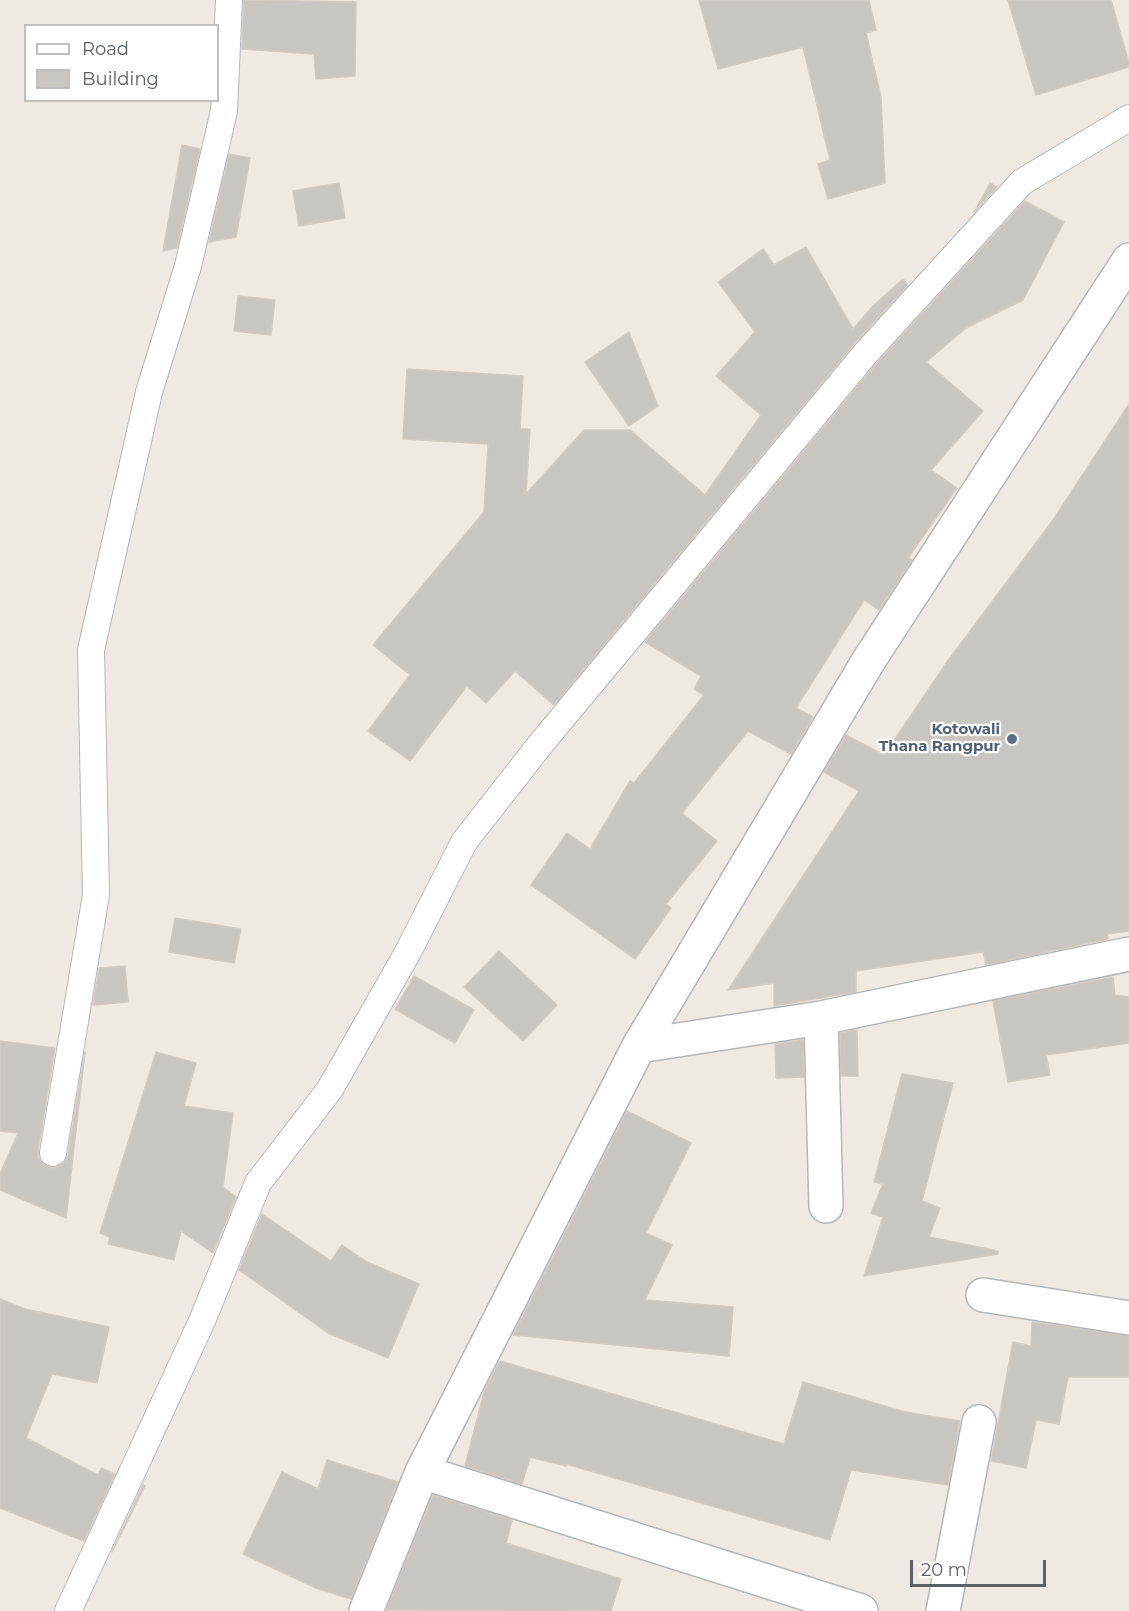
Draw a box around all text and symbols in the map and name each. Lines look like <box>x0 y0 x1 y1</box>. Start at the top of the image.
legend <box>24 24 219 102</box>
text: Road <box>82 38 129 60</box>
text: Building <box>82 68 159 90</box>
place label: Kotowali Thana Rangpur <box>879 721 1000 756</box>
marker: Kotowali Thana Rangpur <box>1005 732 1019 746</box>
scale bar <box>913 1548 1050 1586</box>
text: 20 m <box>921 1559 967 1581</box>

